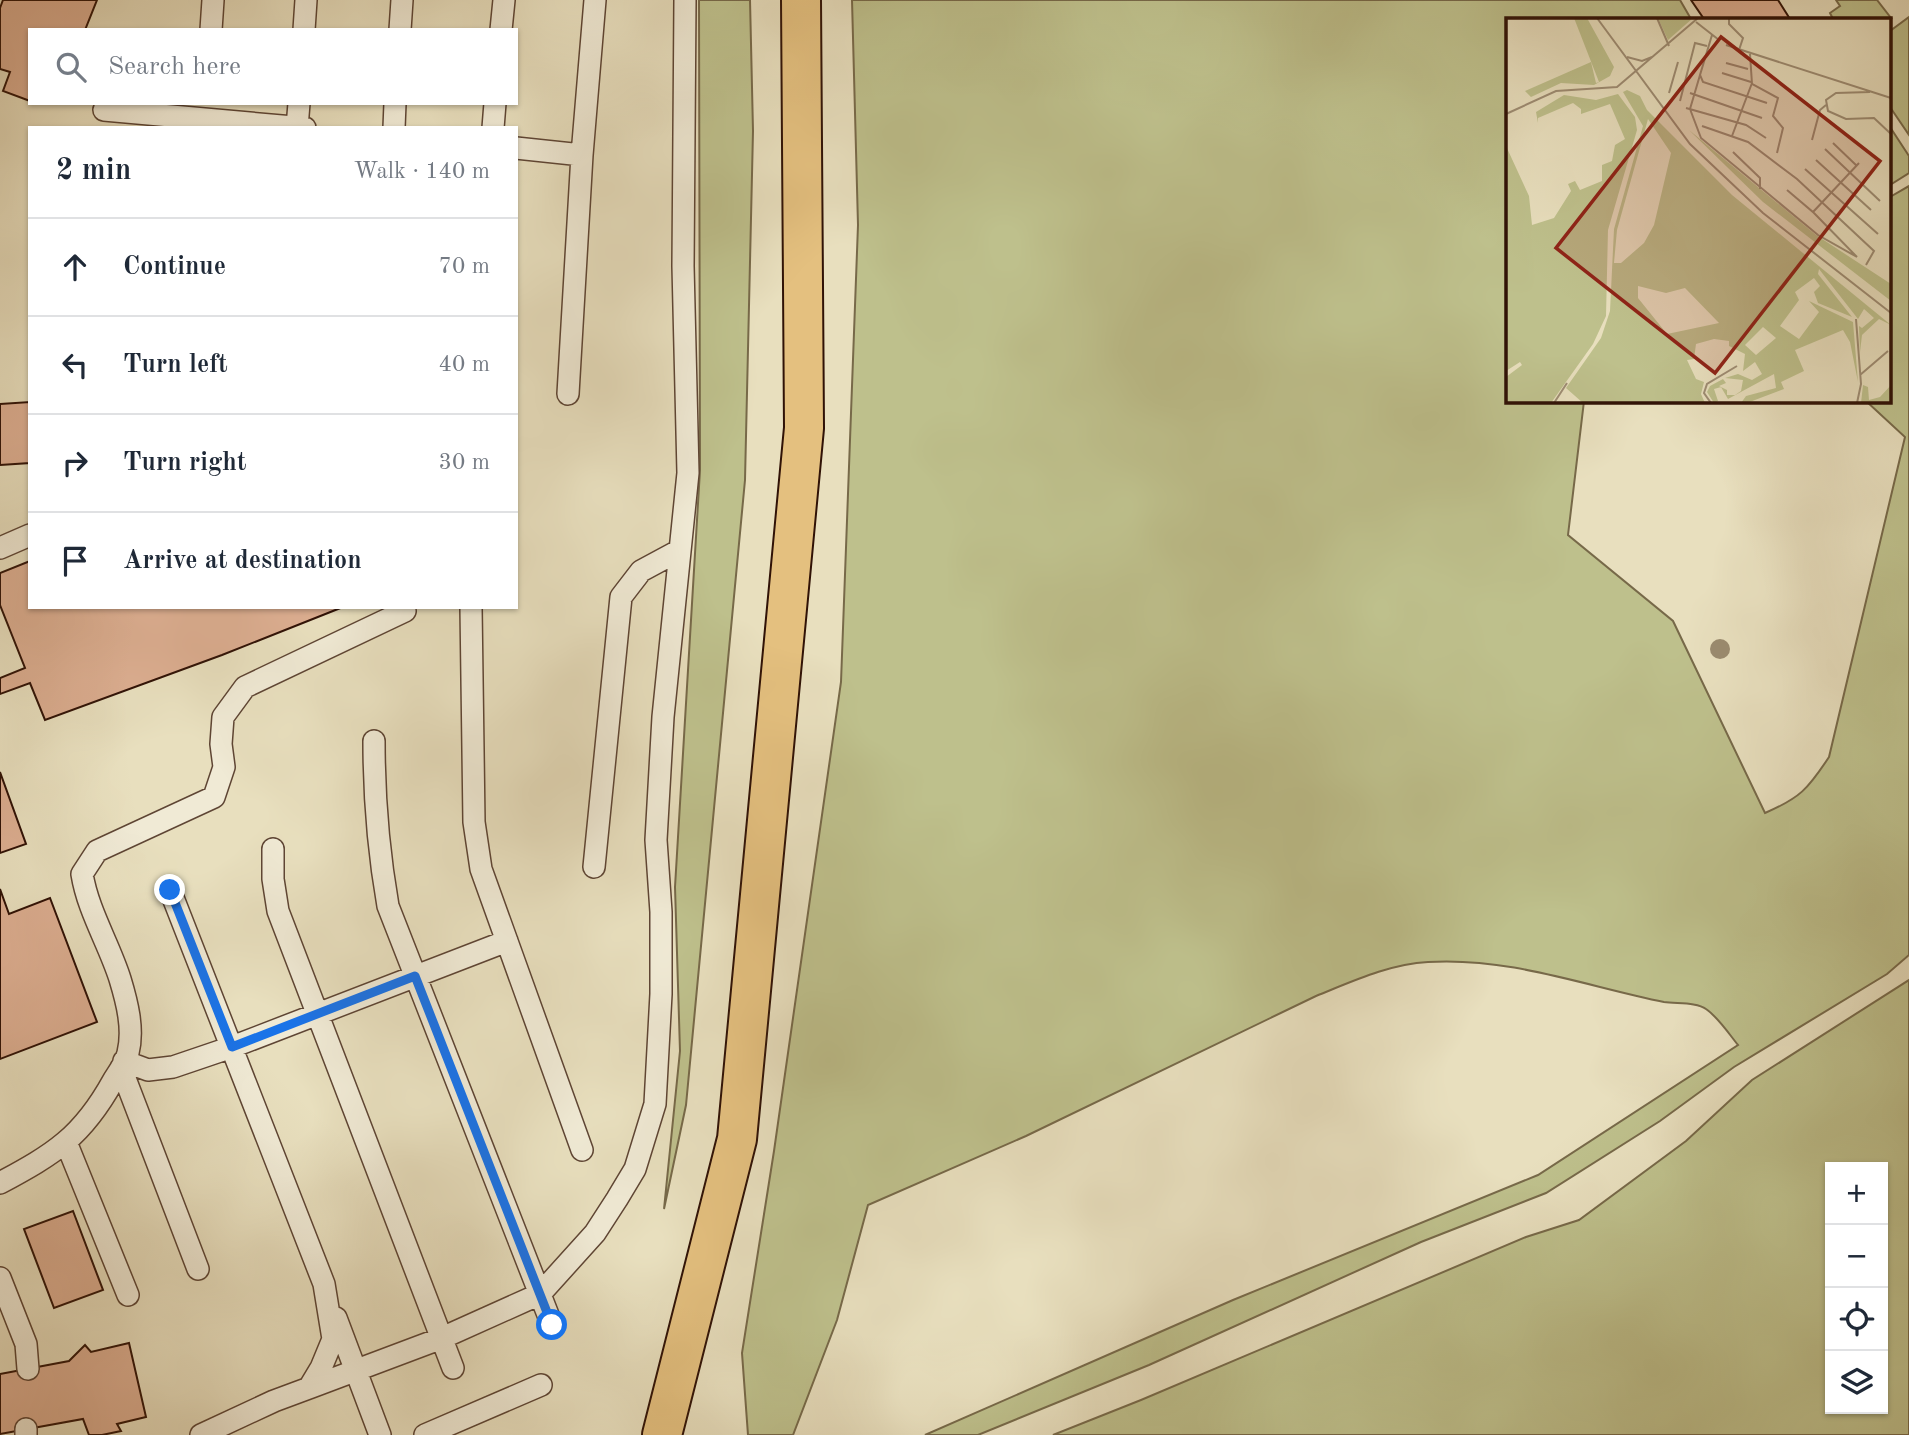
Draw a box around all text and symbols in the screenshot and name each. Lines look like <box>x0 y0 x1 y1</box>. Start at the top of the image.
inset map <box>1506 18 1892 402</box>
search box <box>28 28 518 105</box>
icon: search <box>52 48 90 86</box>
text: Search here <box>108 54 241 80</box>
text: 2 min <box>56 156 131 186</box>
text: Walk · 140 m <box>354 160 490 183</box>
icon: ahead <box>56 248 94 286</box>
text: Continue <box>123 254 226 280</box>
text: 70 m <box>439 255 490 278</box>
icon: left <box>56 346 94 384</box>
text: Turn left <box>123 352 228 378</box>
text: 40 m <box>439 353 490 376</box>
icon: right <box>56 444 94 482</box>
text: Turn right <box>123 450 246 476</box>
text: 30 m <box>439 451 490 474</box>
icon: arrive <box>56 542 94 580</box>
text: Arrive at destination <box>123 548 362 574</box>
route end <box>154 874 185 905</box>
map controls <box>1825 1162 1888 1414</box>
button: + <box>1825 1162 1888 1225</box>
button: − <box>1825 1225 1888 1288</box>
button: locate <box>1825 1288 1888 1351</box>
route start <box>536 1309 567 1340</box>
button: layers <box>1825 1351 1888 1414</box>

